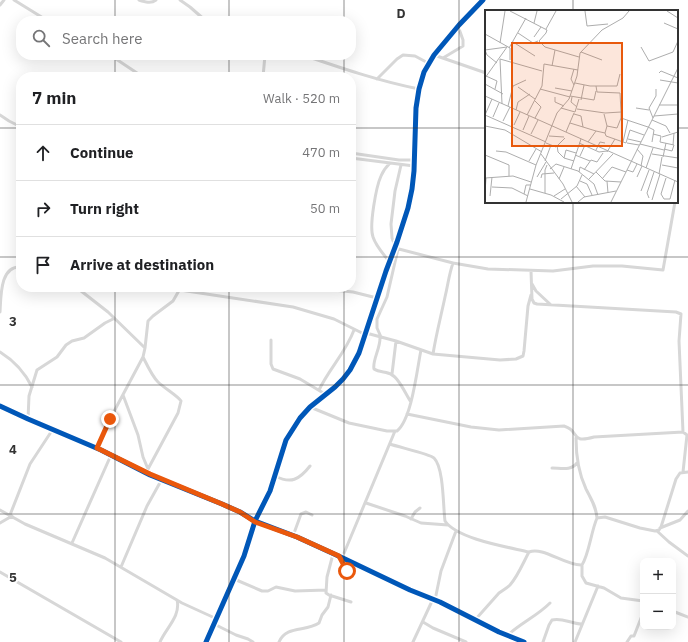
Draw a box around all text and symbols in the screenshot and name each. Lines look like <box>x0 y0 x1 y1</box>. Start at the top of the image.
text: D <box>396 5 406 22</box>
inset map <box>485 10 678 203</box>
search box <box>16 16 356 60</box>
icon: search <box>30 27 52 49</box>
text: Search here <box>62 29 142 48</box>
text: 7 min <box>32 87 76 109</box>
text: Walk · 520 m <box>263 90 340 107</box>
icon: ahead <box>32 142 54 164</box>
text: Continue <box>70 143 134 162</box>
text: 470 m <box>302 144 340 161</box>
icon: right <box>32 198 54 220</box>
text: Turn right <box>70 199 139 218</box>
text: 50 m <box>310 200 340 217</box>
icon: arrive <box>32 254 54 276</box>
text: Arrive at destination <box>70 255 214 274</box>
text: 3 <box>9 313 17 330</box>
route end <box>101 410 119 428</box>
text: 4 <box>9 441 17 458</box>
map controls <box>640 558 676 630</box>
button: + <box>640 558 676 594</box>
route start <box>338 562 356 580</box>
text: 5 <box>9 569 17 586</box>
button: − <box>640 594 676 630</box>

